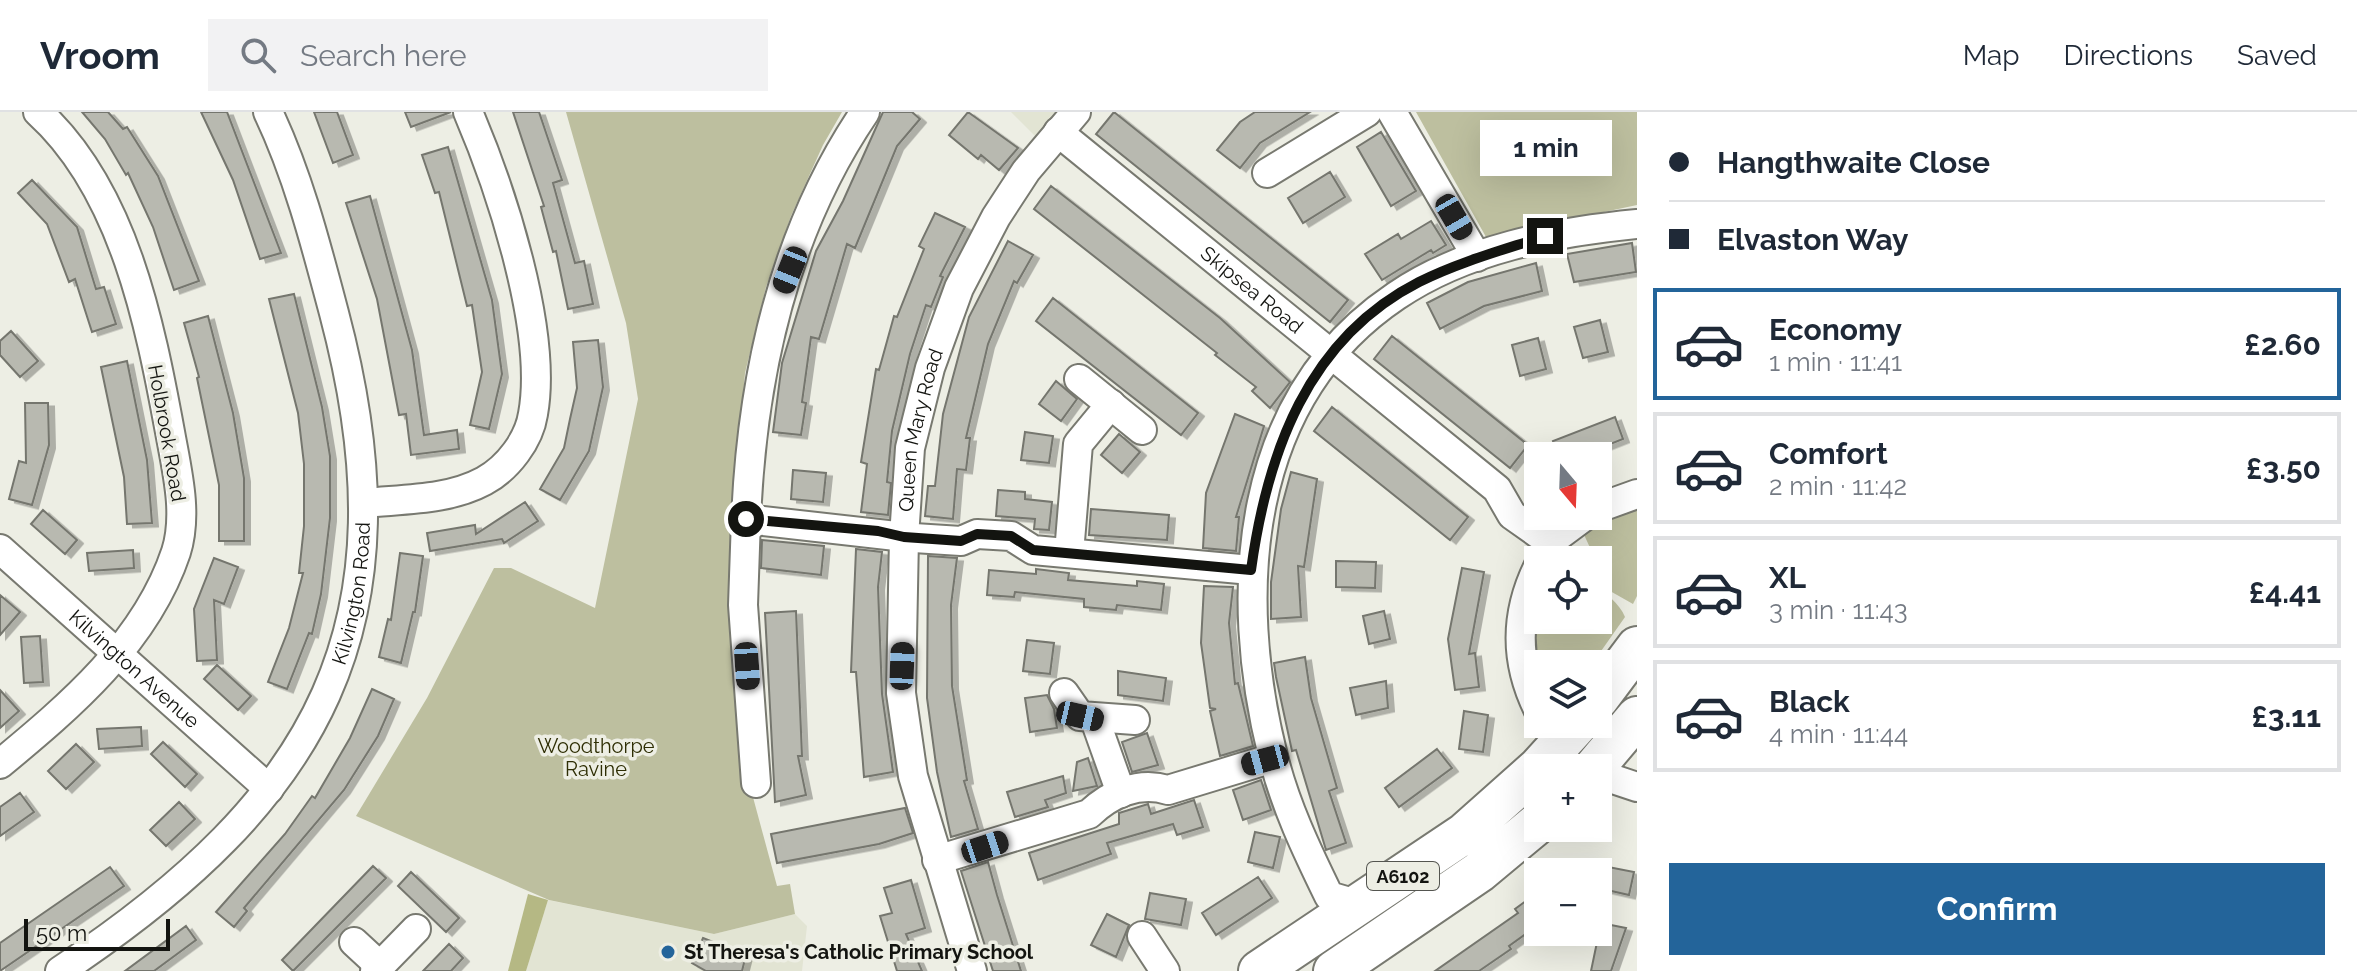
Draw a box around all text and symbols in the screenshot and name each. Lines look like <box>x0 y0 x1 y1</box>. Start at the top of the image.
search box <box>208 19 768 91</box>
text: Vroom <box>40 33 160 78</box>
icon: search <box>236 33 280 77</box>
text: Search here <box>300 38 467 73</box>
text: Map <box>1963 39 2020 72</box>
text: Directions <box>2064 39 2193 72</box>
text: Saved <box>2237 39 2317 72</box>
callout: 1 min <box>1479 120 1611 176</box>
text: 1 min <box>1513 133 1579 163</box>
text: Hangthwaite Close <box>1717 145 1990 180</box>
car <box>1432 190 1476 244</box>
route end <box>1527 218 1563 254</box>
text: Elvaston Way <box>1717 222 1909 257</box>
street label: Skipsea Road <box>1196 241 1308 338</box>
car <box>770 243 810 297</box>
icon: car <box>1673 308 1745 380</box>
text: Economy <box>1769 312 1902 347</box>
text: £2.60 <box>2244 327 2321 362</box>
street label: Queen Mary Road <box>894 345 948 512</box>
text: 1 min · 11:41 <box>1769 347 1902 377</box>
street label: Holbrook Road <box>143 363 191 503</box>
icon: car <box>1673 432 1745 504</box>
text: Comfort <box>1769 436 1888 471</box>
north arrow <box>1524 442 1612 530</box>
map controls <box>1524 442 1612 946</box>
text: £3.50 <box>2246 451 2321 486</box>
text: 2 min · 11:42 <box>1769 471 1907 501</box>
route start <box>728 501 764 537</box>
street label: Kilvington Road <box>327 522 375 668</box>
button: locate <box>1524 546 1612 634</box>
icon: car <box>1673 556 1745 628</box>
text: XL <box>1769 560 1806 595</box>
text: £4.41 <box>2249 575 2321 610</box>
text: 3 min · 11:43 <box>1769 595 1908 625</box>
street label: Kilvington Avenue <box>64 605 205 733</box>
car <box>733 641 761 691</box>
car <box>889 642 915 690</box>
button: layers <box>1524 650 1612 738</box>
icon: car <box>1673 680 1745 752</box>
text: Black <box>1769 684 1850 719</box>
car <box>1054 699 1106 733</box>
text: £3.11 <box>2252 699 2321 734</box>
text: 4 min · 11:44 <box>1769 719 1908 749</box>
park label: Woodthorpe Ravine <box>537 734 655 781</box>
car <box>1239 742 1291 778</box>
button: + <box>1524 754 1612 842</box>
car <box>958 828 1012 866</box>
button: − <box>1524 858 1612 946</box>
road number: A6102 <box>1367 862 1439 890</box>
button: Confirm <box>1669 863 2325 955</box>
scale bar <box>24 915 170 951</box>
text: 50 m <box>36 920 87 946</box>
place label: St Theresa's Catholic Primary School <box>684 940 1034 964</box>
marker: St Theresa's Catholic Primary School <box>659 943 677 961</box>

